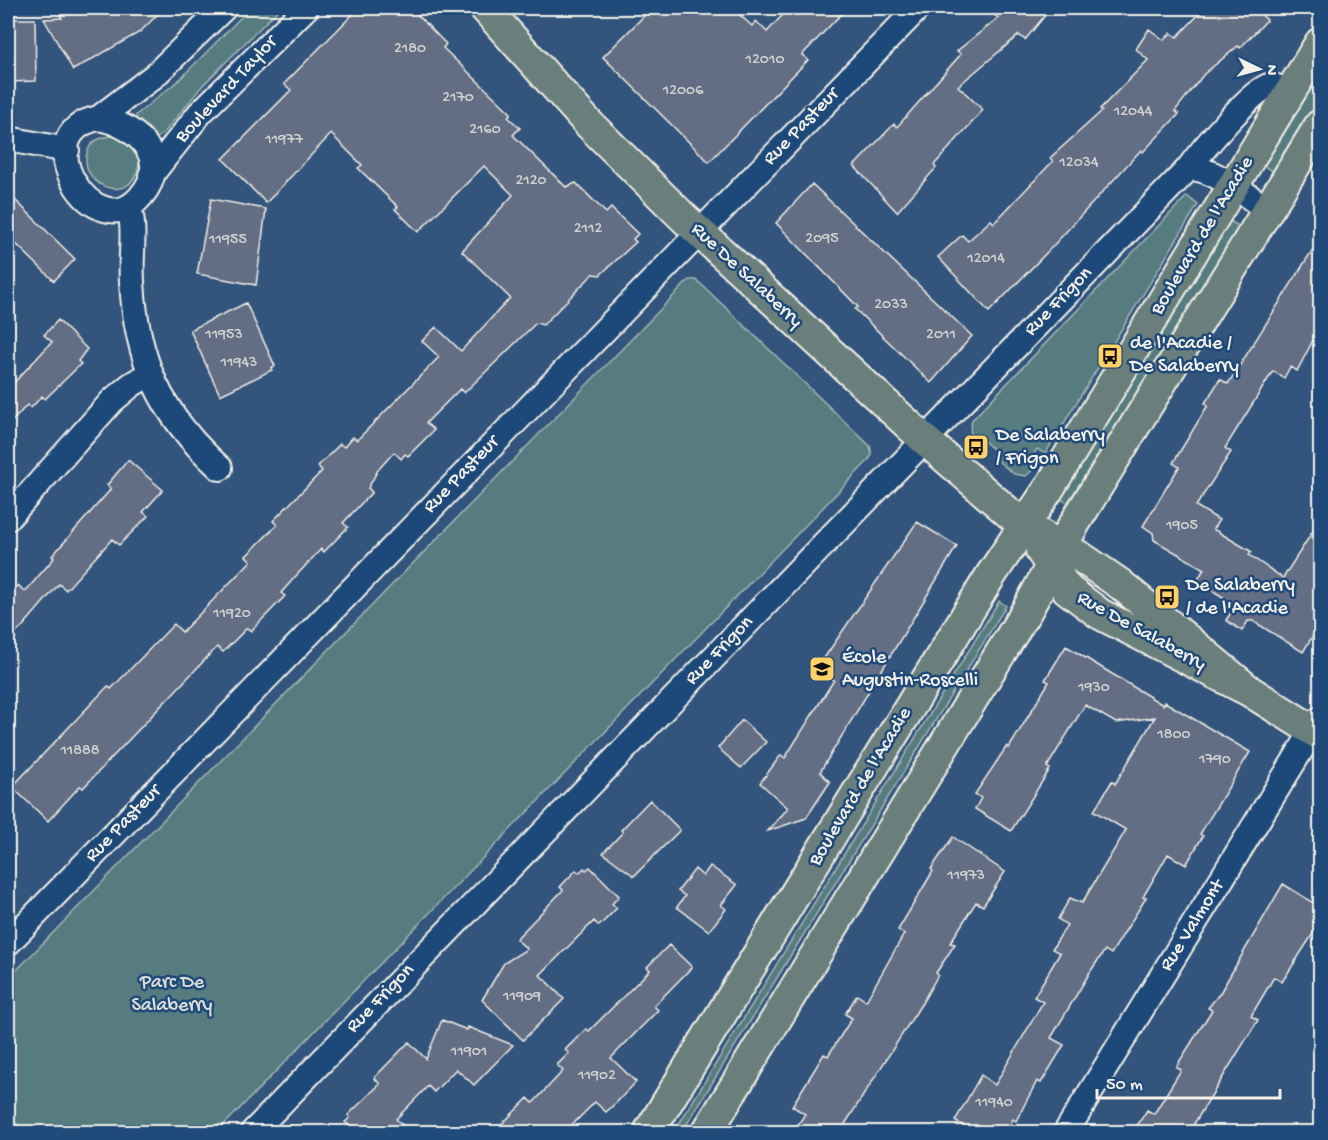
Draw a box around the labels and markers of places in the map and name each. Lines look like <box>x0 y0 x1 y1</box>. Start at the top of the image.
place label: de l'Acadie / De Salaberry <box>1128 333 1239 379</box>
bus stop icon: de l'Acadie / De Salaberry <box>1095 341 1125 371</box>
place label: De Salaberry / Frigon <box>994 425 1105 471</box>
bus stop icon: De Salaberry / Frigon <box>961 432 991 462</box>
place label: De Salaberry / de l'Acadie <box>1184 575 1295 621</box>
bus stop icon: De Salaberry / de l'Acadie <box>1152 582 1182 612</box>
place label: École Augustin-Roscelli <box>842 646 978 693</box>
school or university icon: École Augustin-Roscelli <box>807 654 837 684</box>

